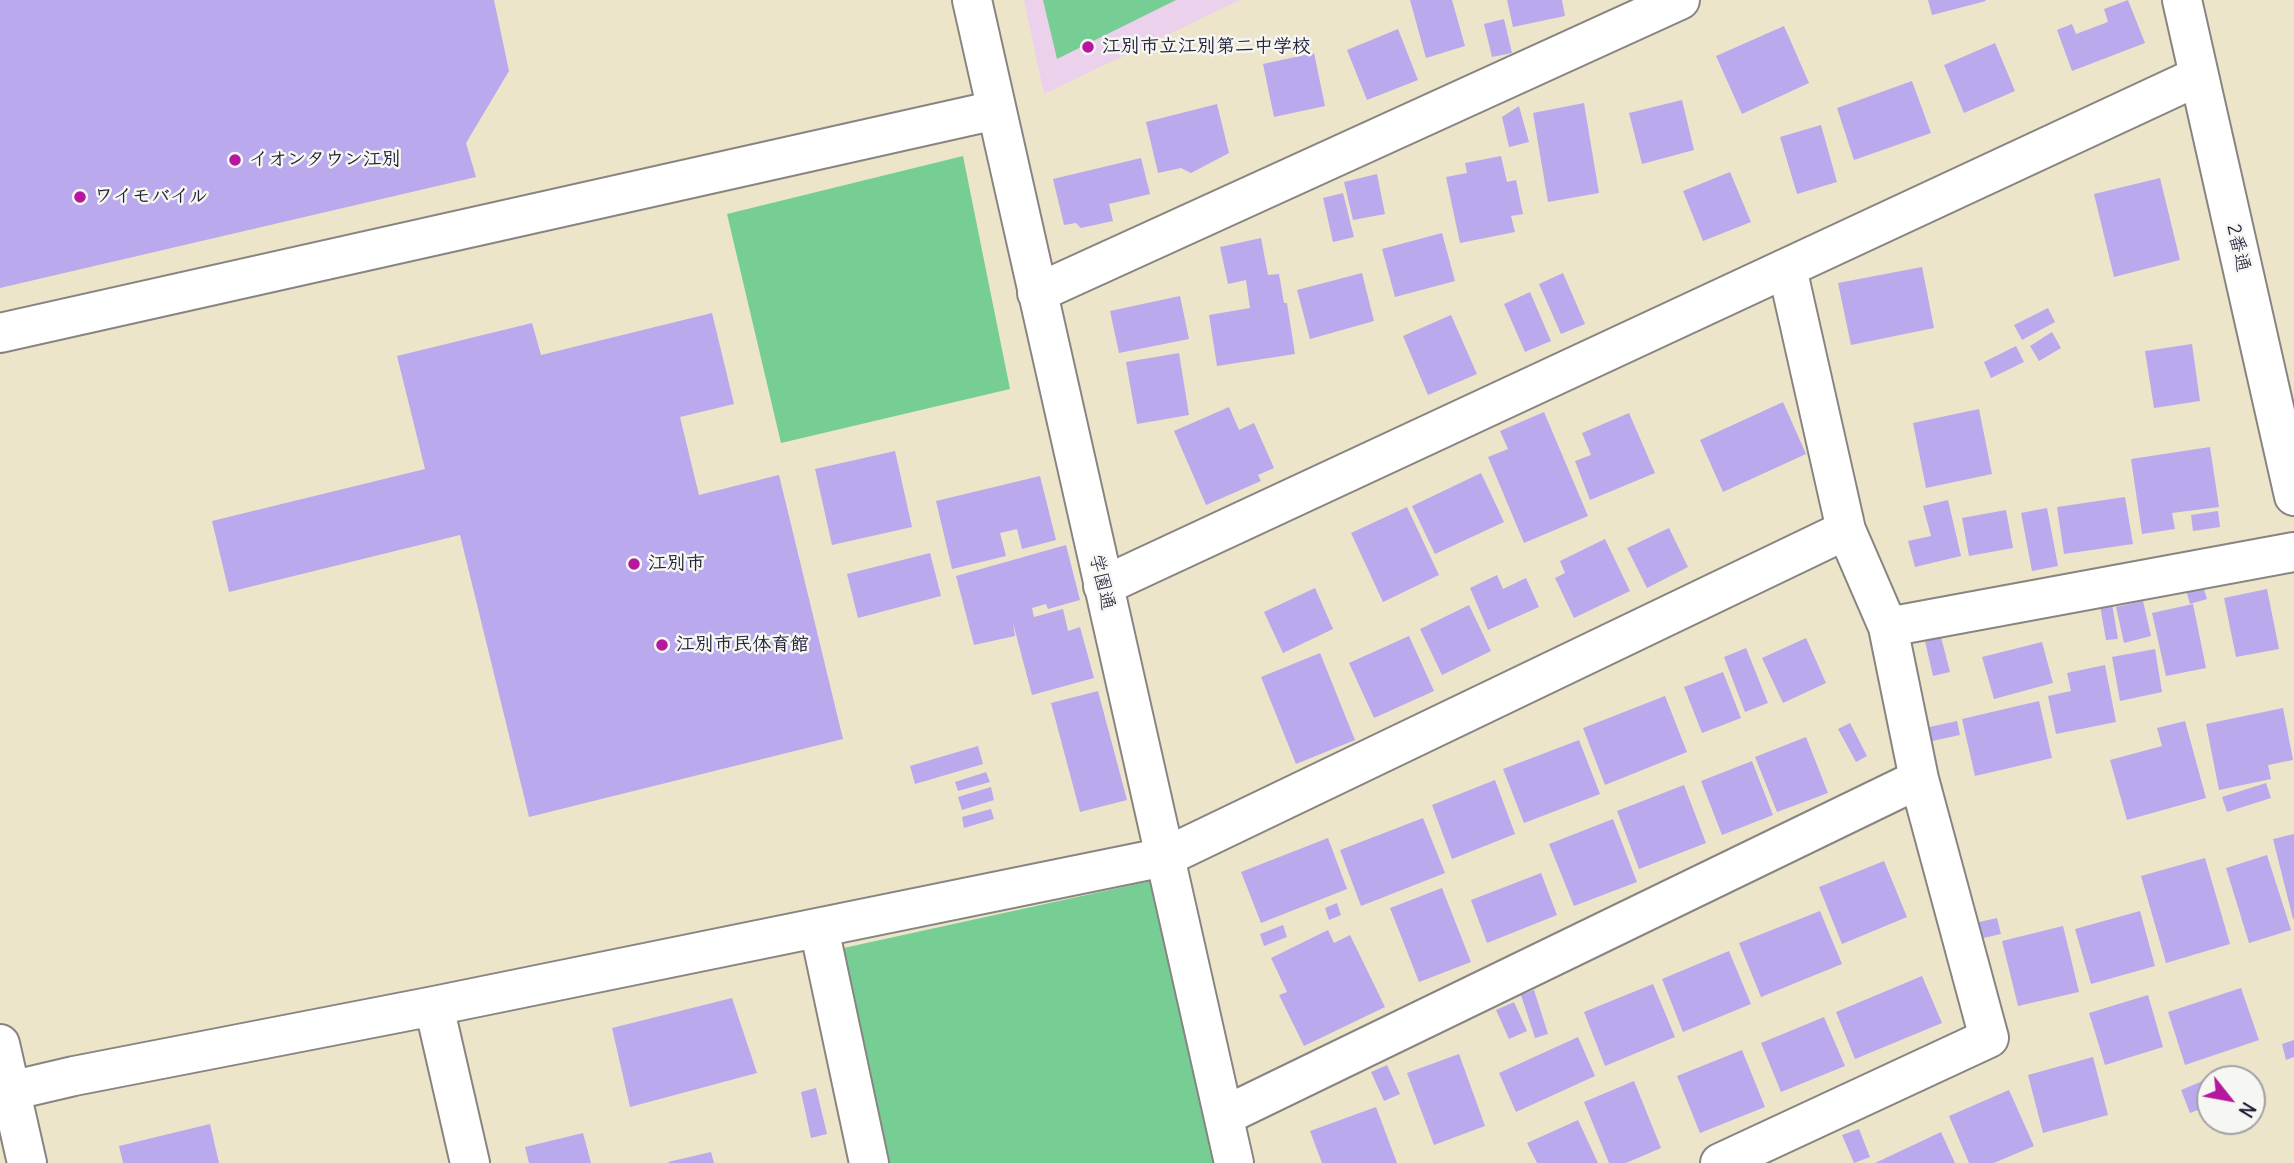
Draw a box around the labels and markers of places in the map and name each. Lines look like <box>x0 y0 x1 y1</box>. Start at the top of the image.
place label: 江別市立江別第二中学校 <box>1102 36 1311 58</box>
marker: 江別市立江別第二中学校 <box>1080 39 1096 55</box>
place label: イオンタウン江別 <box>249 149 401 171</box>
marker: イオンタウン江別 <box>227 152 243 168</box>
place label: ワイモバイル <box>94 186 208 208</box>
marker: ワイモバイル <box>72 189 88 205</box>
place label: 江別市 <box>648 553 705 575</box>
marker: 江別市 <box>626 556 642 572</box>
place label: 江別市民体育館 <box>676 634 809 656</box>
marker: 江別市民体育館 <box>654 637 670 653</box>

